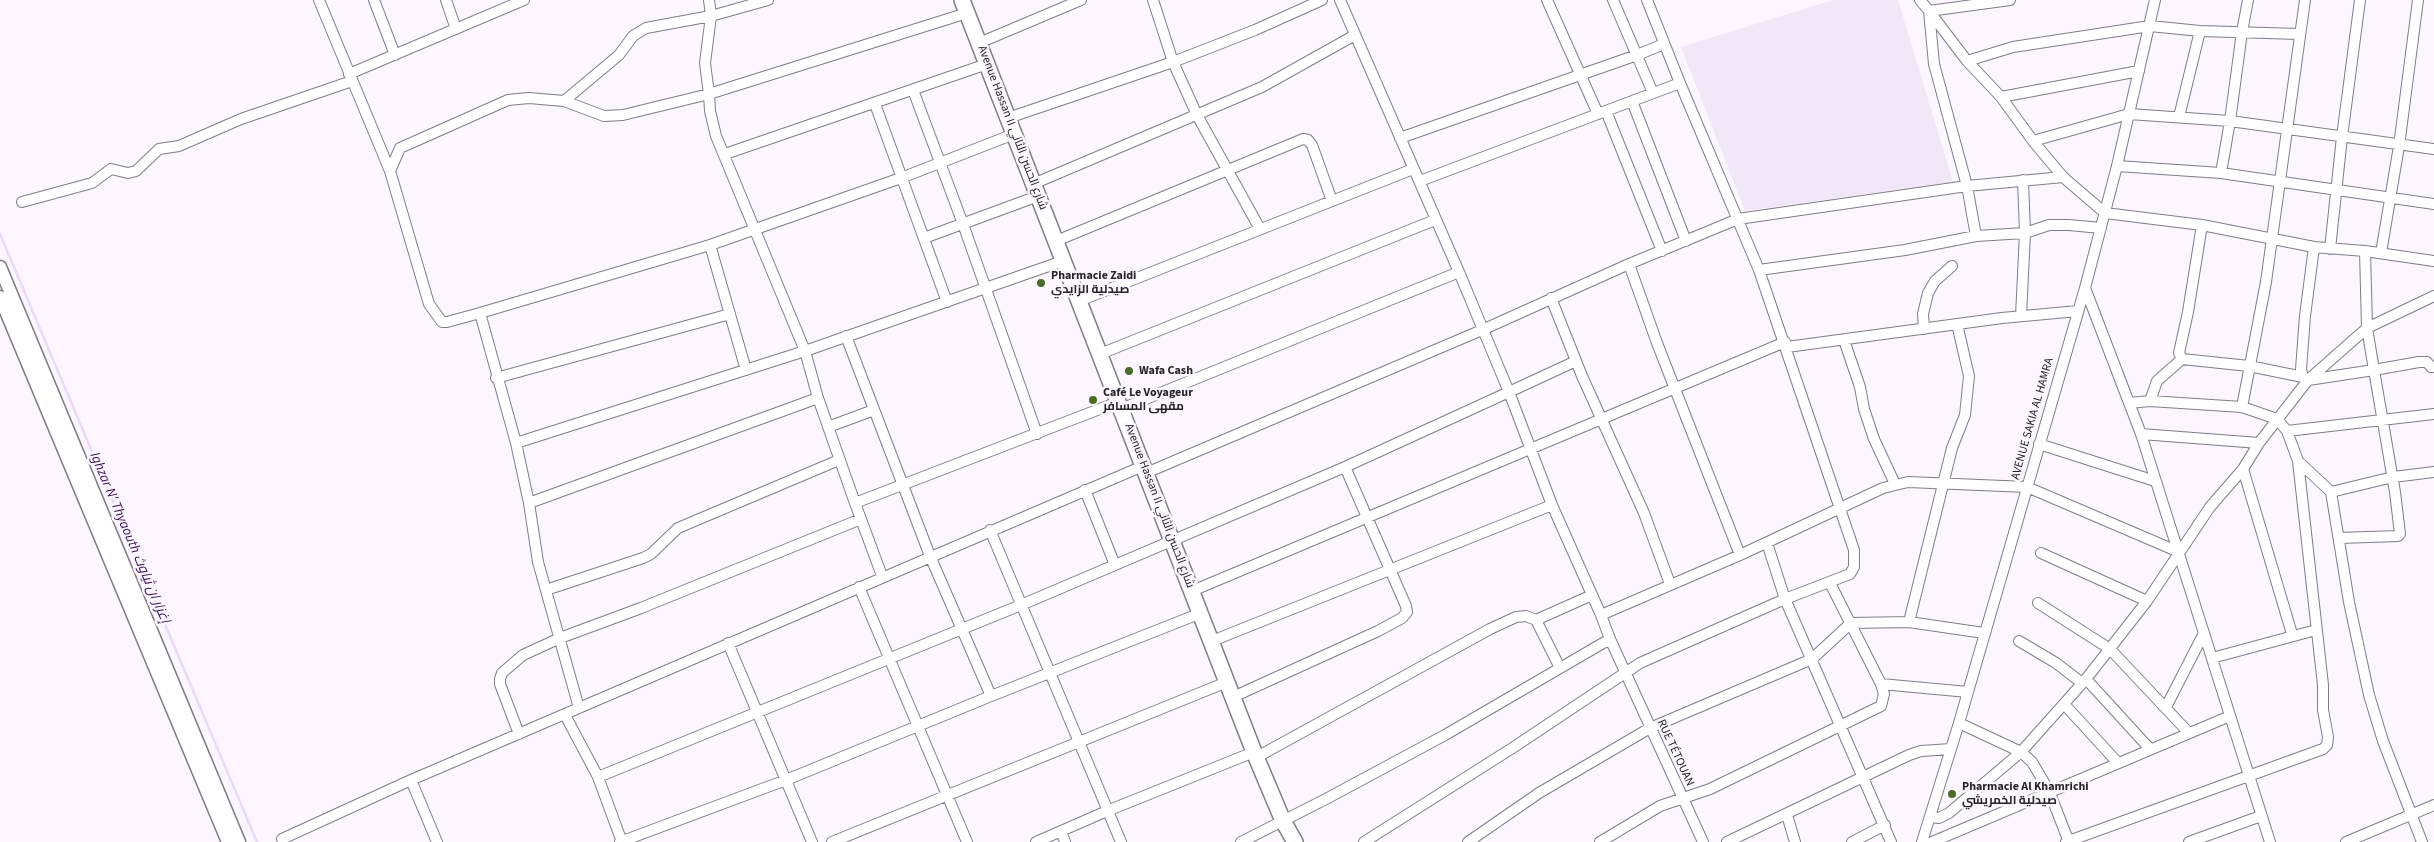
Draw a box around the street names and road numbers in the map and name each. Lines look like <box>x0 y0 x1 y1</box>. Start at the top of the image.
street label: Avenue Hassan II شارع الحسن الثاني <box>974 44 1050 212</box>
street label: AVENUE SAKIA AL HAMRA <box>2009 356 2057 482</box>
street label: Avenue Hassan II شارع الحسن الثاني <box>1121 422 1197 590</box>
street label: RUE TÉTOUAN <box>1653 717 1697 789</box>

